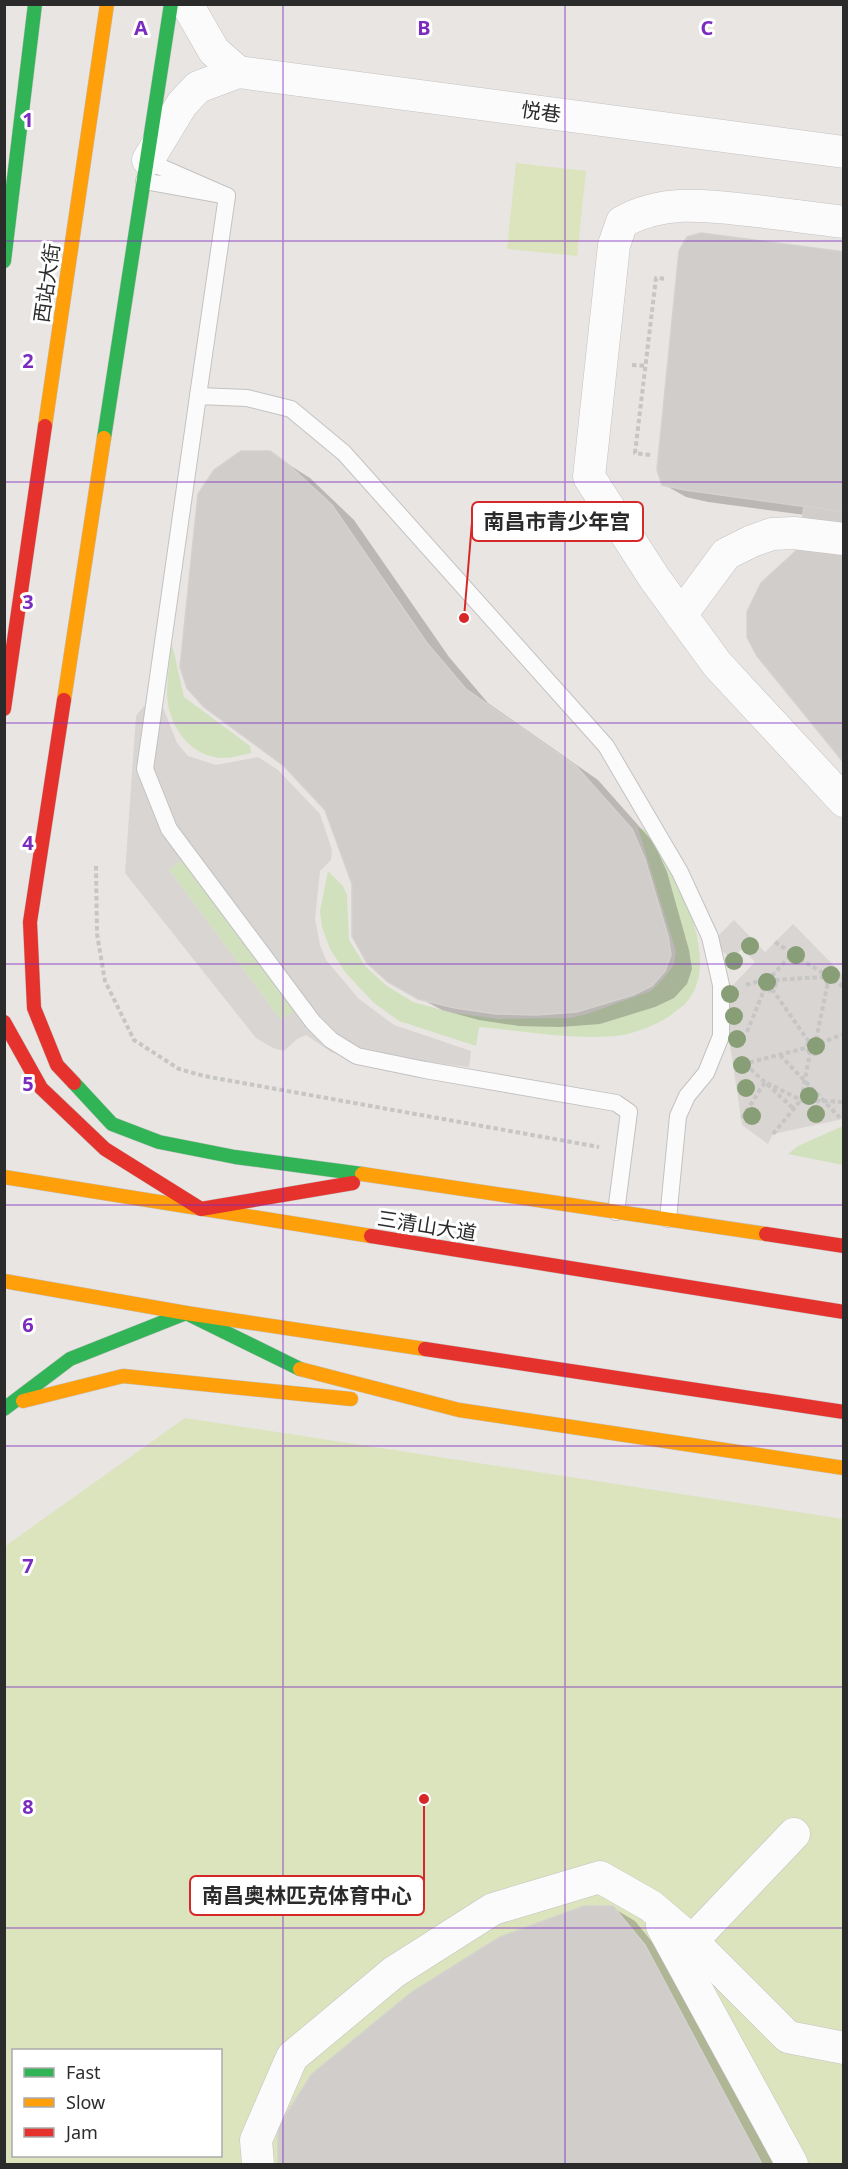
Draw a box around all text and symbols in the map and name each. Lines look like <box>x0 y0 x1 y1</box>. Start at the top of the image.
text: A <box>134 14 148 41</box>
text: B <box>417 14 431 41</box>
text: C <box>701 14 714 41</box>
street label: 悦巷 <box>519 95 563 128</box>
text: 1 <box>22 106 34 133</box>
street label: 西站大街 <box>28 241 65 324</box>
text: 2 <box>22 347 34 374</box>
callout: 南昌市青少年宫 <box>472 502 643 541</box>
text: 南昌市青少年宫 <box>484 507 631 535</box>
text: 3 <box>22 588 34 615</box>
text: 4 <box>22 829 34 856</box>
text: 5 <box>22 1070 34 1097</box>
street label: 三清山大道 <box>376 1204 479 1247</box>
text: 6 <box>22 1311 34 1338</box>
text: 7 <box>22 1552 34 1579</box>
text: 8 <box>22 1793 34 1820</box>
callout: 南昌奥林匹克体育中心 <box>190 1876 424 1915</box>
text: 南昌奥林匹克体育中心 <box>202 1881 412 1909</box>
legend <box>12 2049 222 2157</box>
text: Fast <box>66 2060 101 2084</box>
text: Slow <box>66 2090 105 2114</box>
text: Jam <box>64 2120 98 2144</box>

